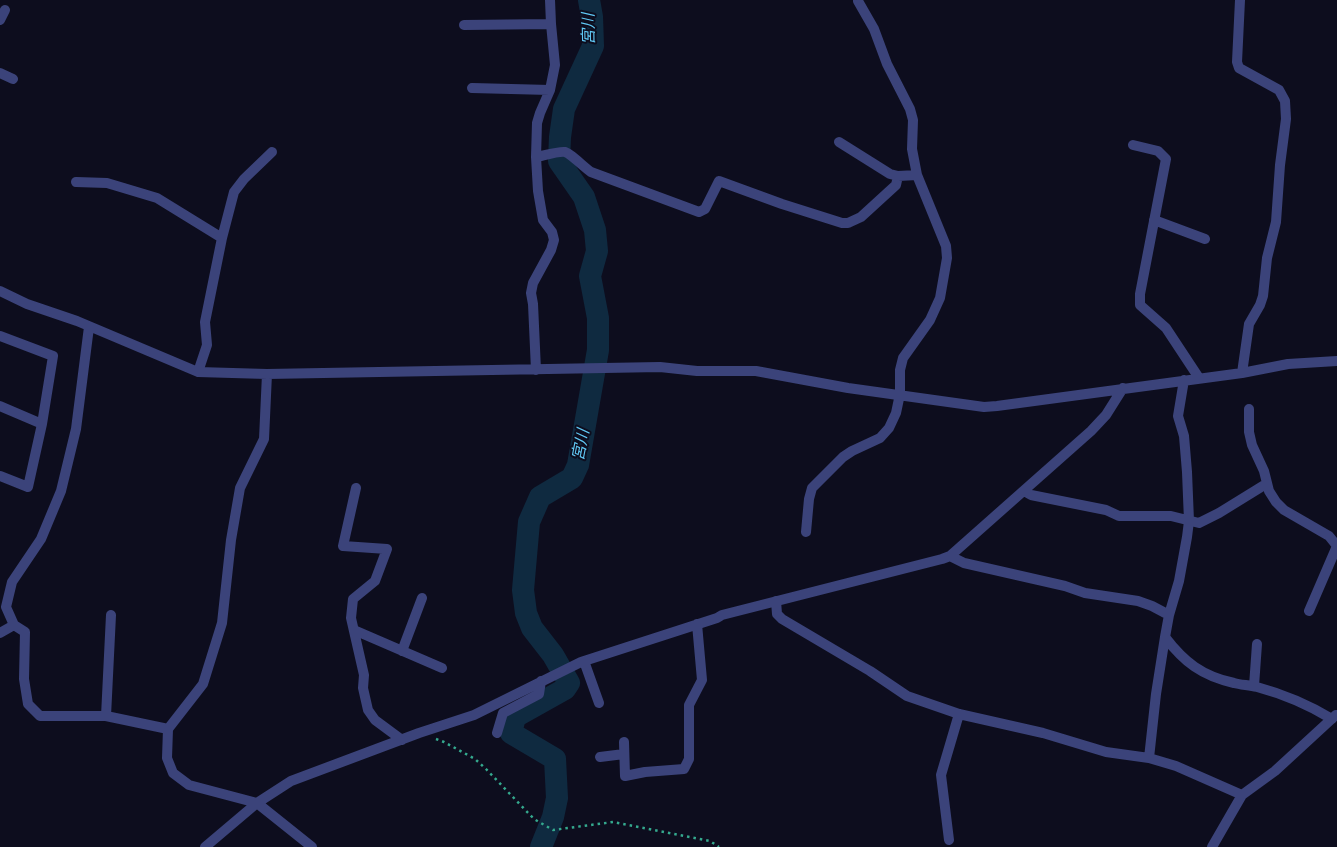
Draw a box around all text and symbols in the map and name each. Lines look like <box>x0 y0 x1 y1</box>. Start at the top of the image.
water label: 宮川 <box>579 13 599 45</box>
water label: 宮川 <box>569 427 593 463</box>

